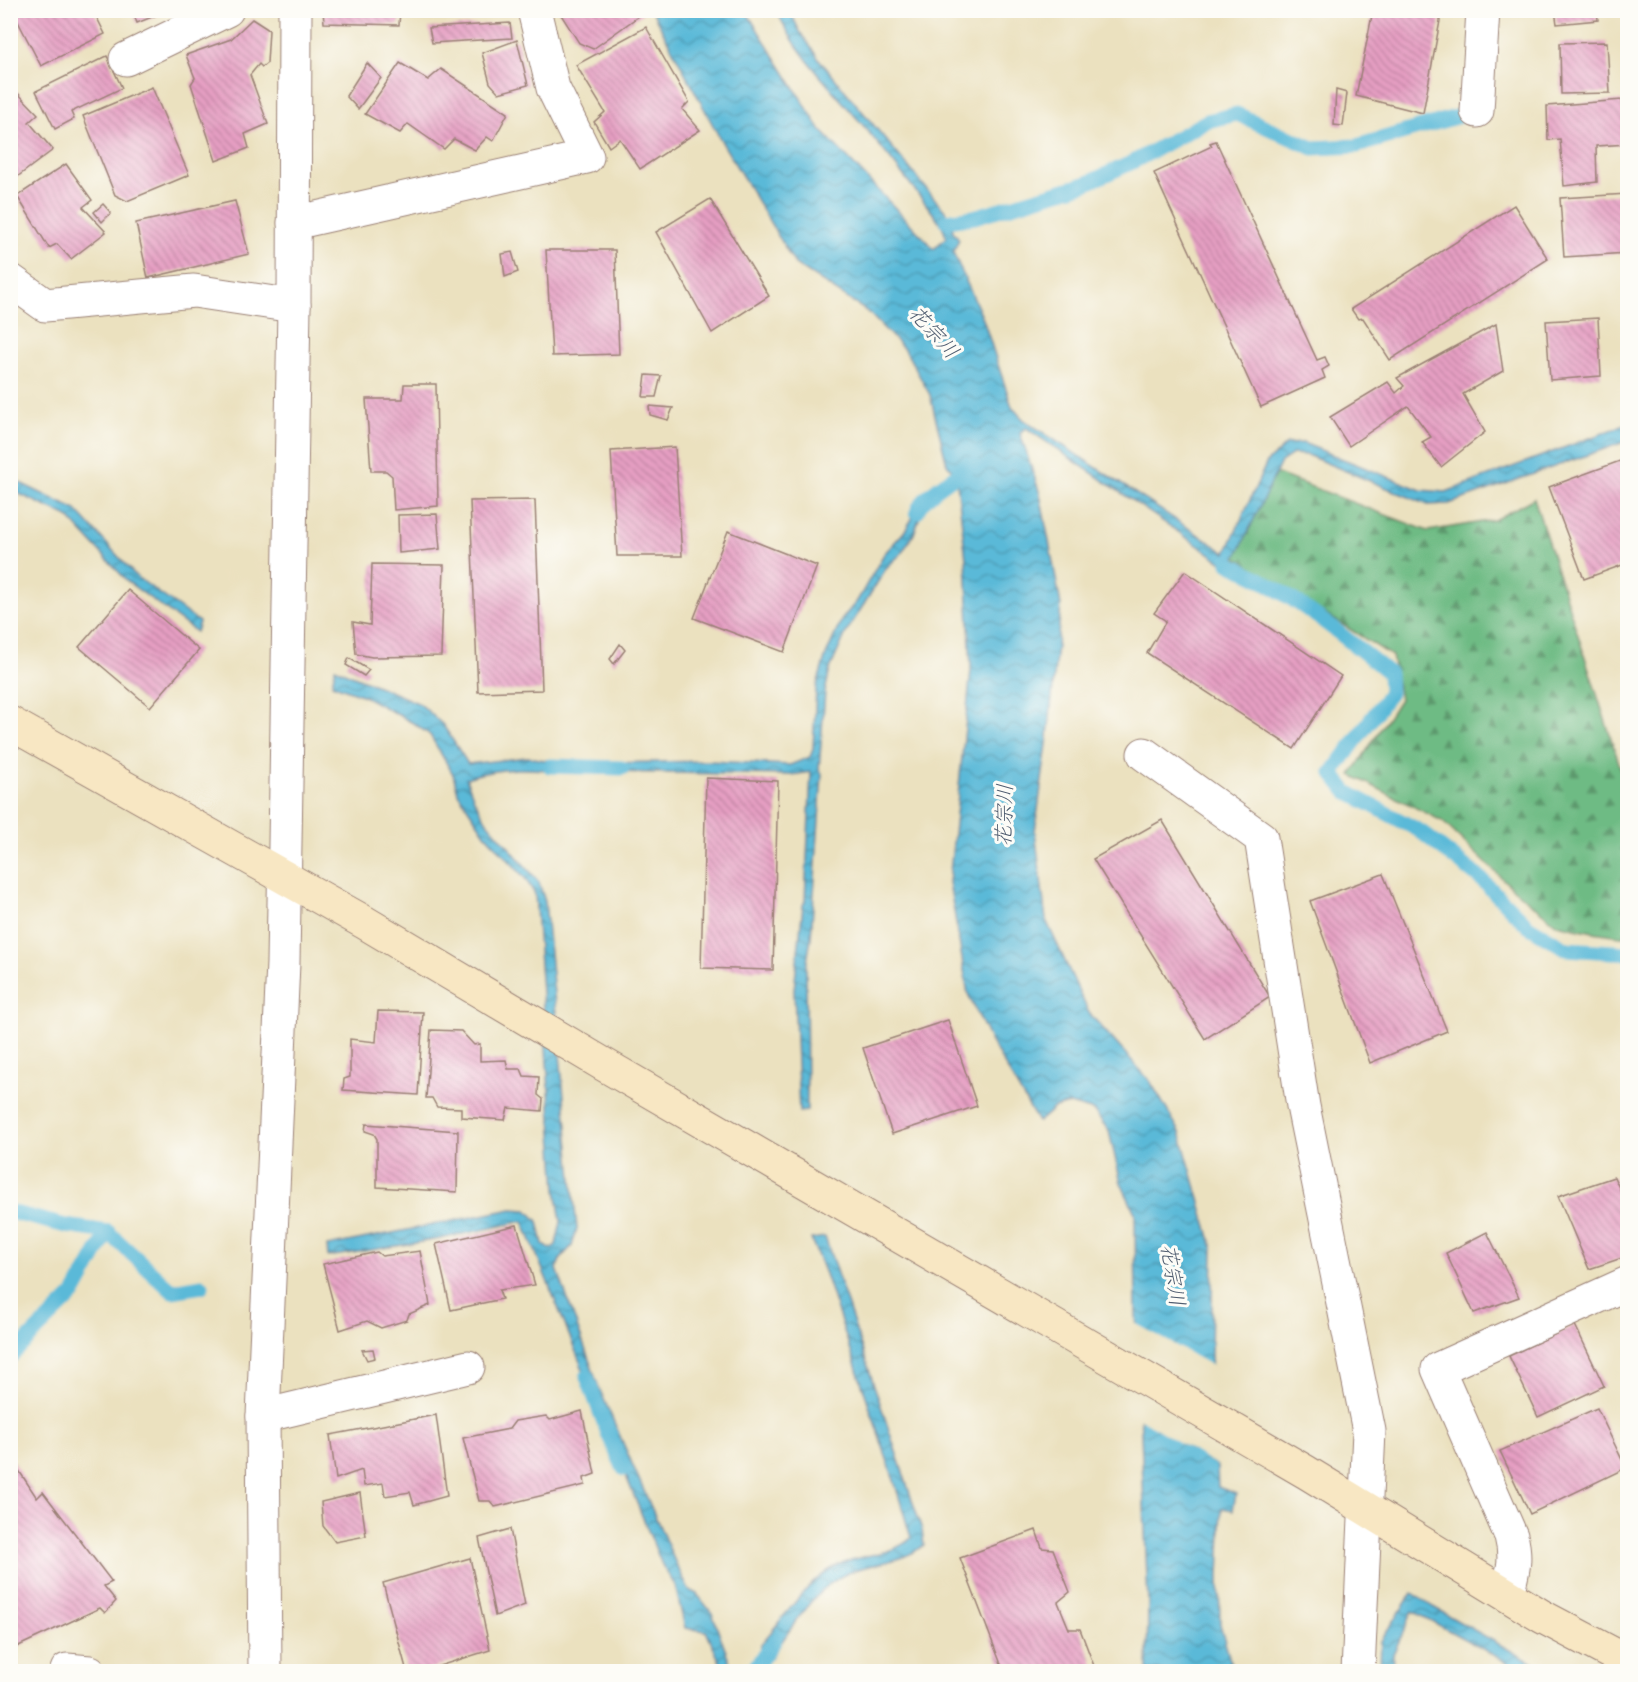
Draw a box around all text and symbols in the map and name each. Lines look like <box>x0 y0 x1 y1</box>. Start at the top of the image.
water label: 花宗川 <box>904 299 966 363</box>
water label: 花宗川 <box>988 783 1017 847</box>
water label: 花宗川 <box>1156 1242 1193 1308</box>

